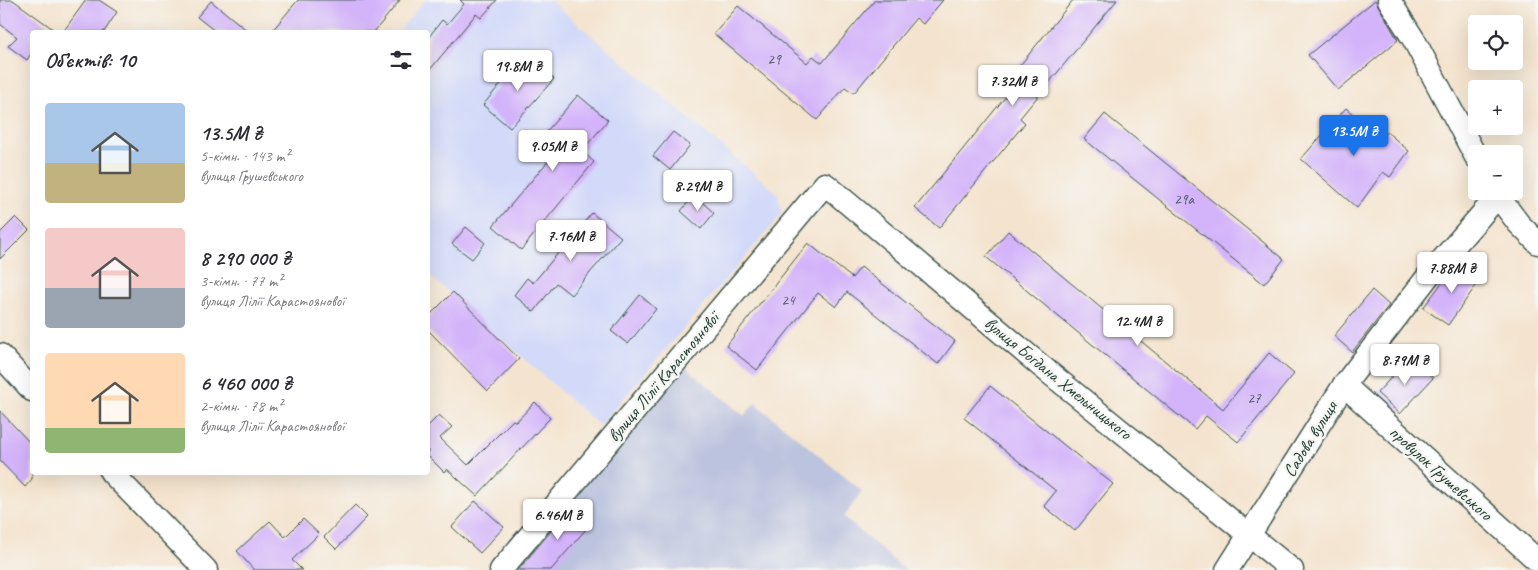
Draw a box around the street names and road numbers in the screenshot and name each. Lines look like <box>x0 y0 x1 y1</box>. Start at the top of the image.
street label: вулиця Лілії Карастоянової <box>602 305 726 446</box>
street label: вулиця Богдана Хмельницького <box>980 312 1137 445</box>
street label: Садова вулиця <box>1278 396 1343 481</box>
street label: провулок Грушевського <box>1385 421 1498 526</box>

